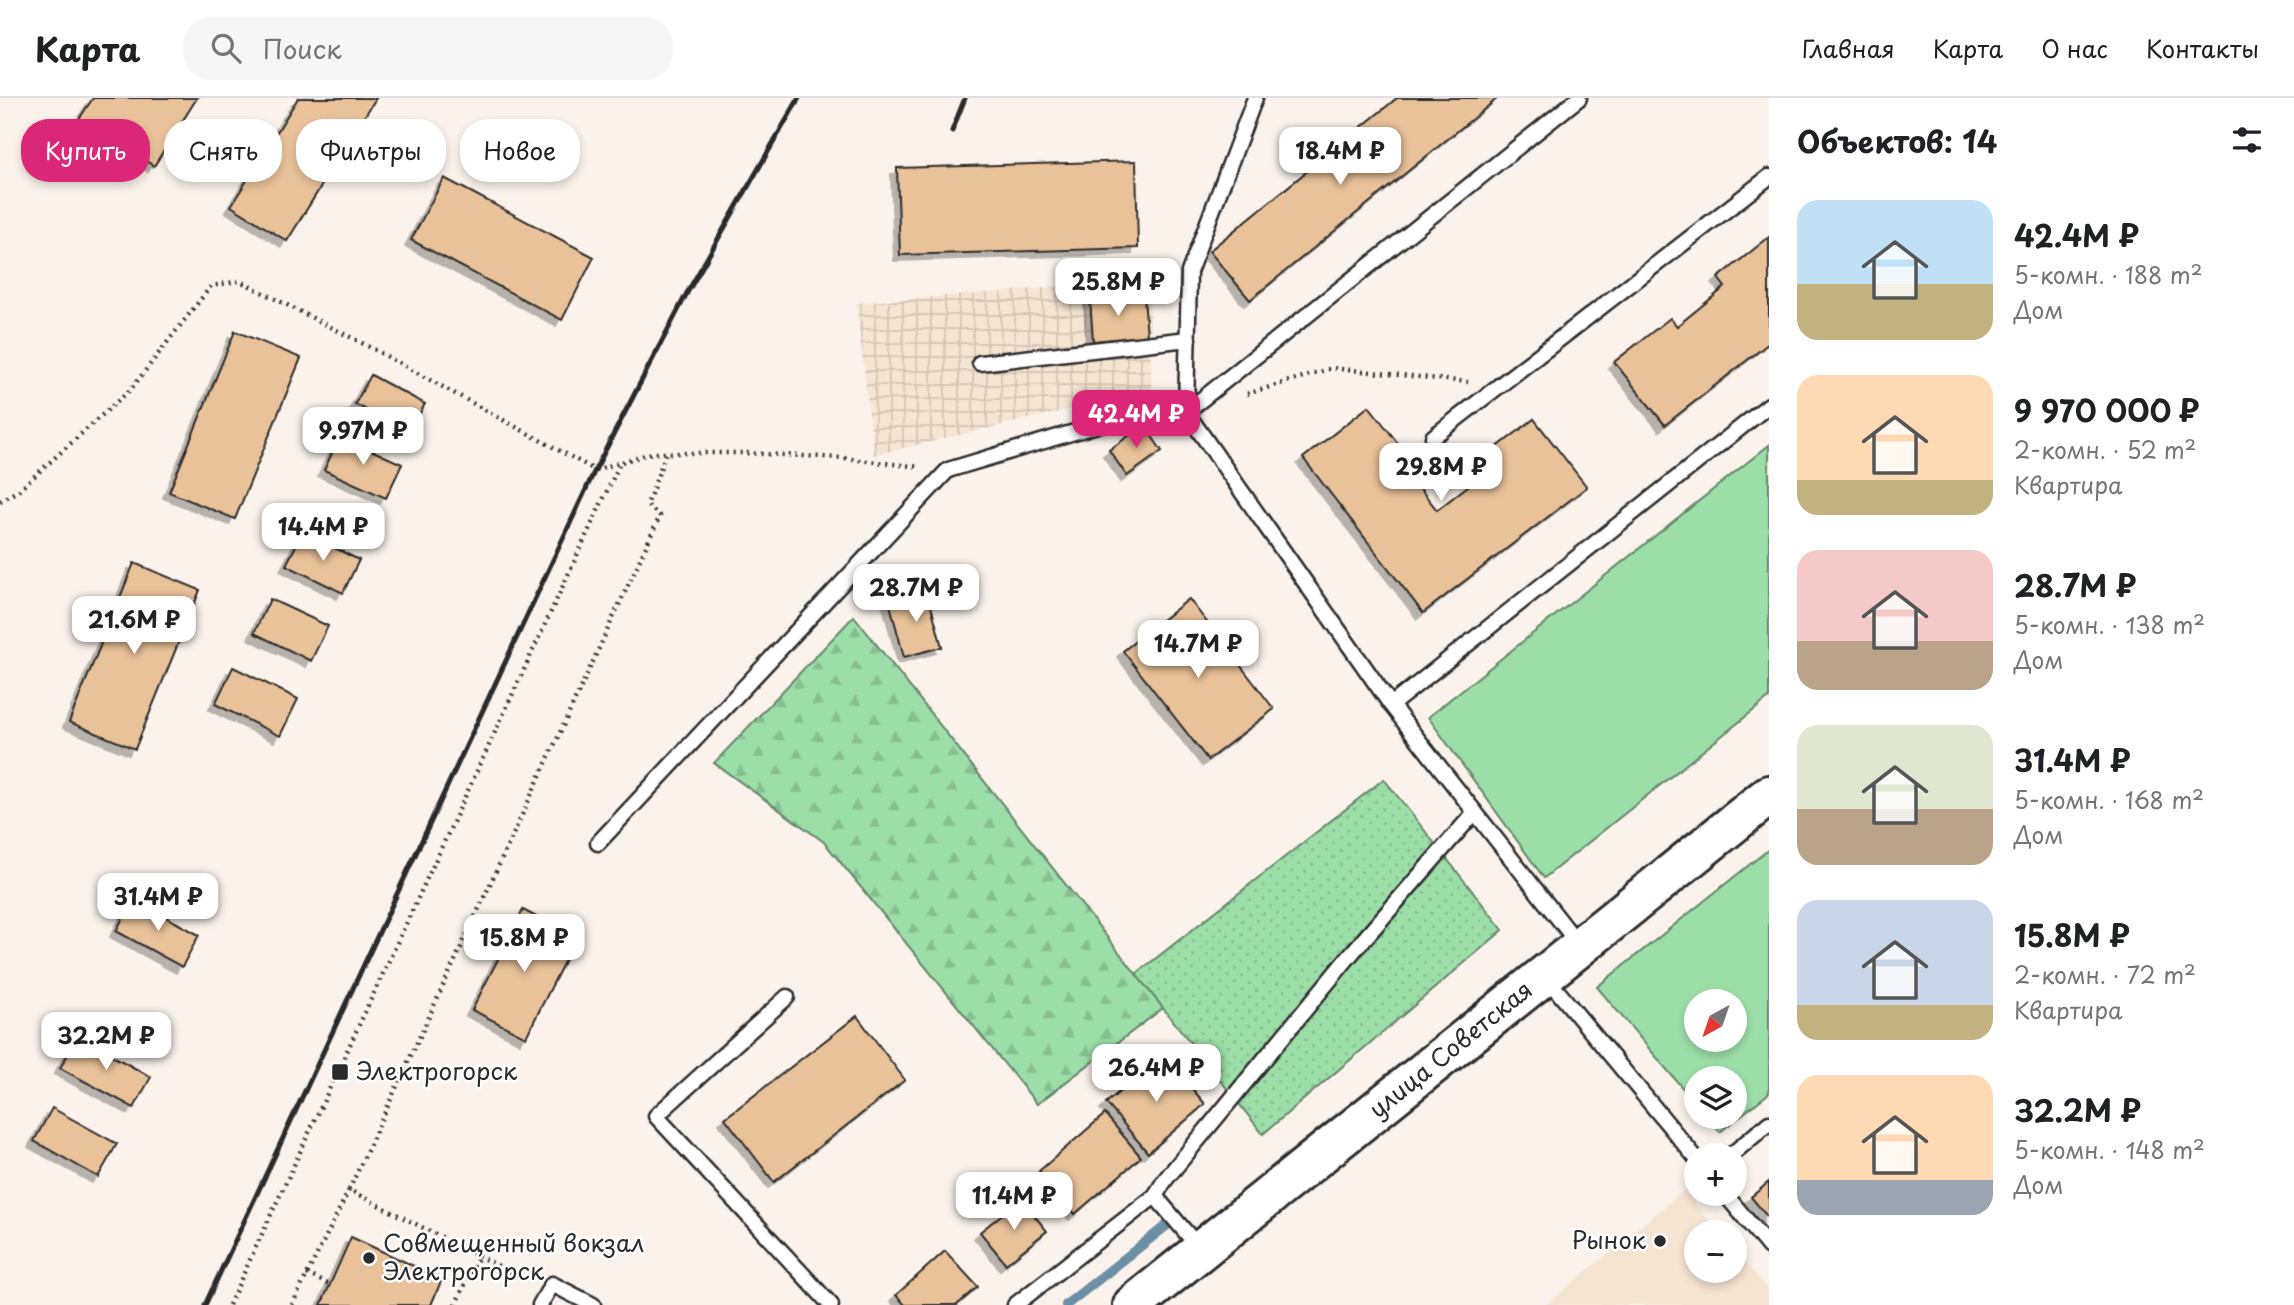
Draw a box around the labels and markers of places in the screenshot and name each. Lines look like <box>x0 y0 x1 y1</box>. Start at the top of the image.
pin: 18.4M ₽ <box>1275 127 1405 187</box>
pin: 25.8M ₽ <box>1053 258 1183 318</box>
pin: 42.4M ₽ <box>1071 390 1201 450</box>
pin: 9.97M ₽ <box>298 408 428 467</box>
pin: 29.8M ₽ <box>1376 444 1506 503</box>
pin: 14.4M ₽ <box>258 504 388 563</box>
pin: 28.7M ₽ <box>851 564 981 624</box>
pin: 21.6M ₽ <box>69 596 199 656</box>
pin: 14.7M ₽ <box>1133 620 1263 680</box>
pin: 31.4M ₽ <box>93 874 223 933</box>
pin: 15.8M ₽ <box>459 914 589 974</box>
pin: 32.2M ₽ <box>41 1012 171 1072</box>
pin: 26.4M ₽ <box>1091 1044 1221 1104</box>
place label: Электрогорск <box>356 1052 518 1088</box>
marker: Электрогорск <box>330 1062 350 1082</box>
pin: 11.4M ₽ <box>949 1172 1079 1232</box>
place label: Рынок <box>1572 1221 1647 1257</box>
place label: Совмещенный вокзал Электрогорск <box>383 1224 644 1288</box>
marker: Рынок <box>1652 1233 1668 1249</box>
marker: Совмещенный вокзал Электрогорск <box>361 1250 377 1266</box>

